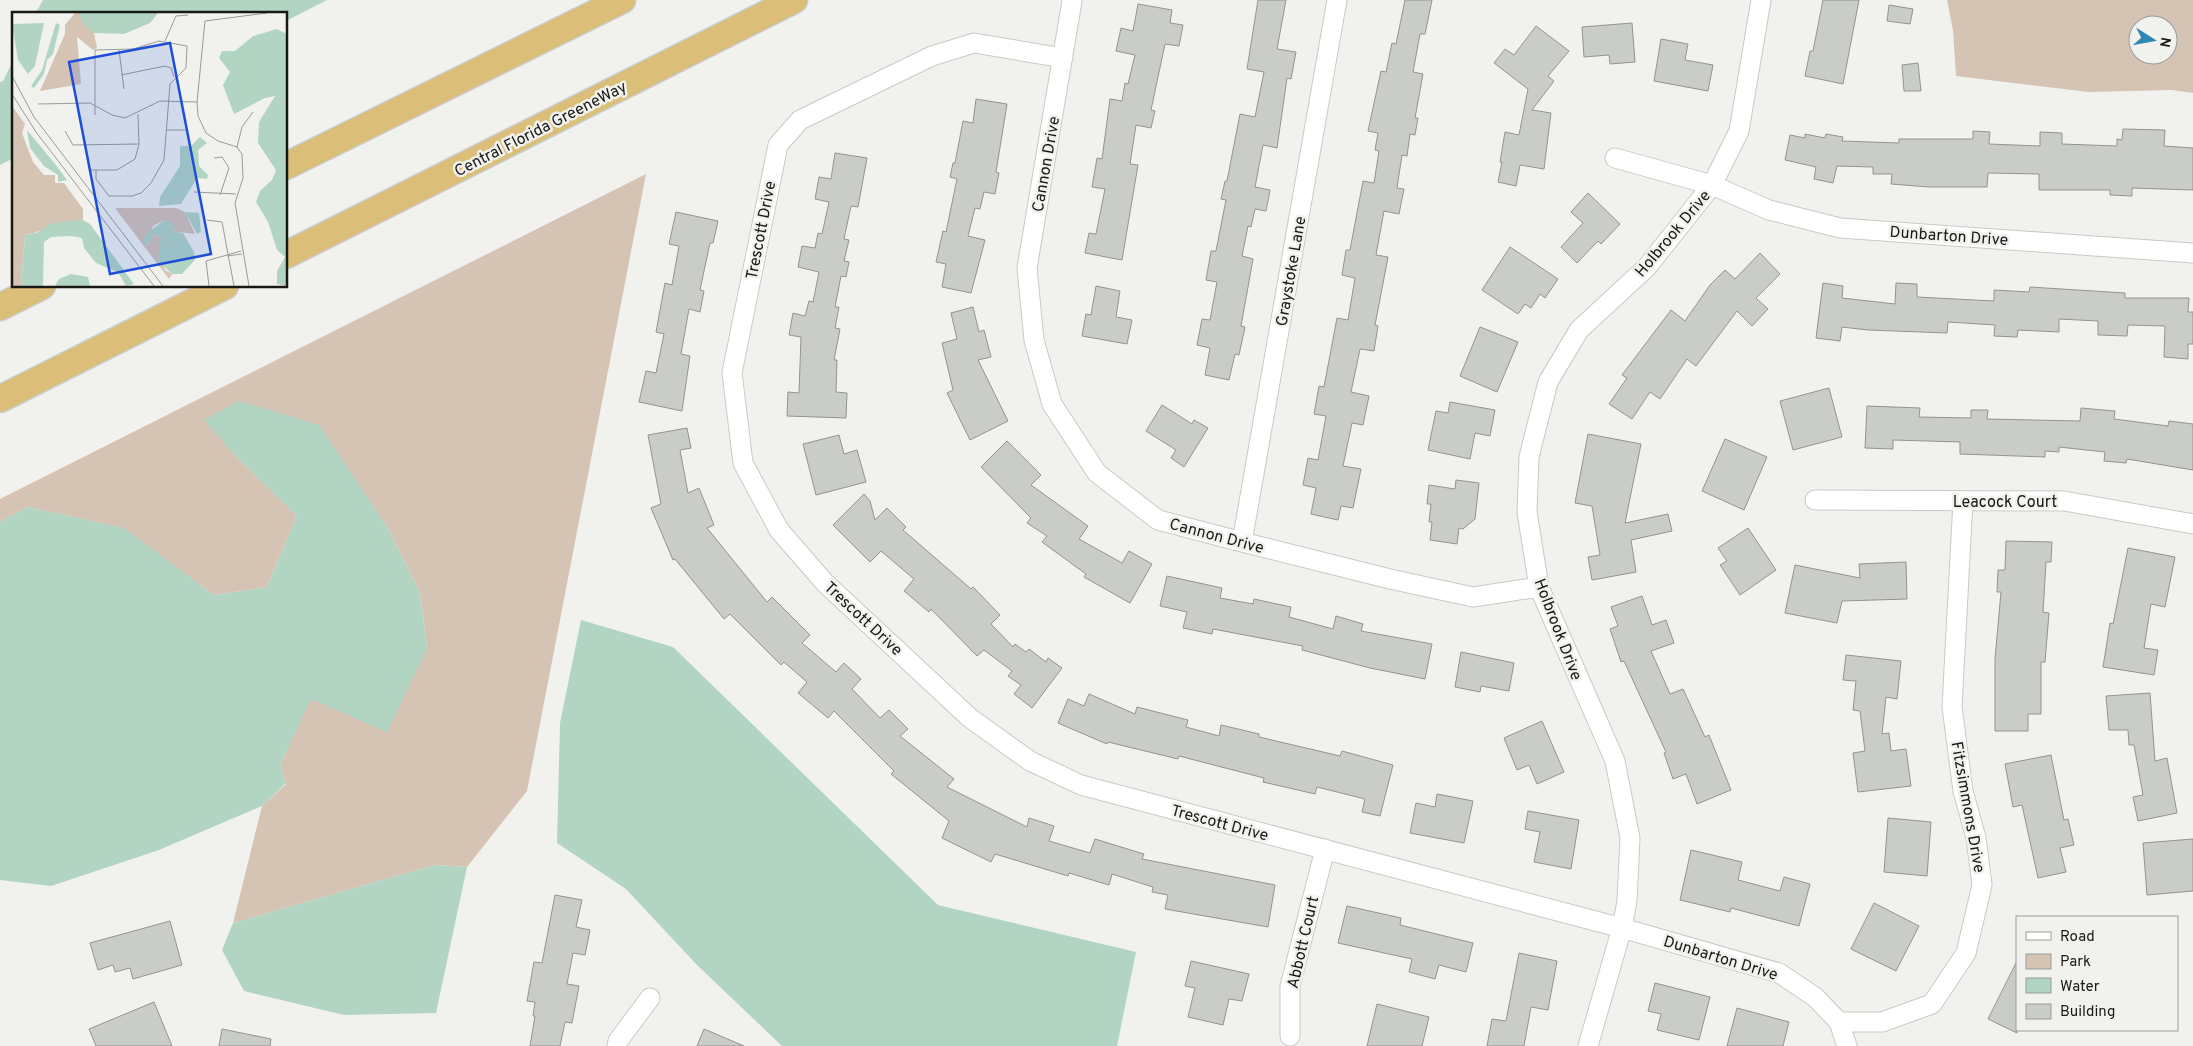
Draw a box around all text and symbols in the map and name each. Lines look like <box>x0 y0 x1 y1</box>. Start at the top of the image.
inset map <box>12 12 288 288</box>
north arrow <box>2128 15 2178 65</box>
text: N <box>2155 36 2174 49</box>
street label: Central Florida GreeneWay <box>451 78 631 182</box>
street label: Cannon Drive <box>1029 115 1065 214</box>
street label: Trescott Drive <box>743 179 781 281</box>
street label: Holbrook Drive <box>1631 187 1716 282</box>
street label: Graystoke Lane <box>1272 215 1311 328</box>
street label: Dunbarton Drive <box>1889 223 2009 251</box>
street label: Leacock Court <box>1953 493 2057 513</box>
street label: Cannon Drive <box>1167 515 1266 559</box>
street label: Holbrook Drive <box>1529 576 1586 683</box>
street label: Trescott Drive <box>819 578 906 661</box>
street label: Fitzsimmons Drive <box>1946 740 1988 875</box>
street label: Trescott Drive <box>1169 801 1270 847</box>
street label: Abbott Court <box>1284 894 1324 991</box>
legend <box>2016 916 2178 1031</box>
text: Road <box>2060 928 2095 947</box>
street label: Dunbarton Drive <box>1661 932 1780 986</box>
text: Park <box>2060 953 2091 972</box>
text: Water <box>2060 978 2100 997</box>
text: Building <box>2060 1003 2115 1022</box>

